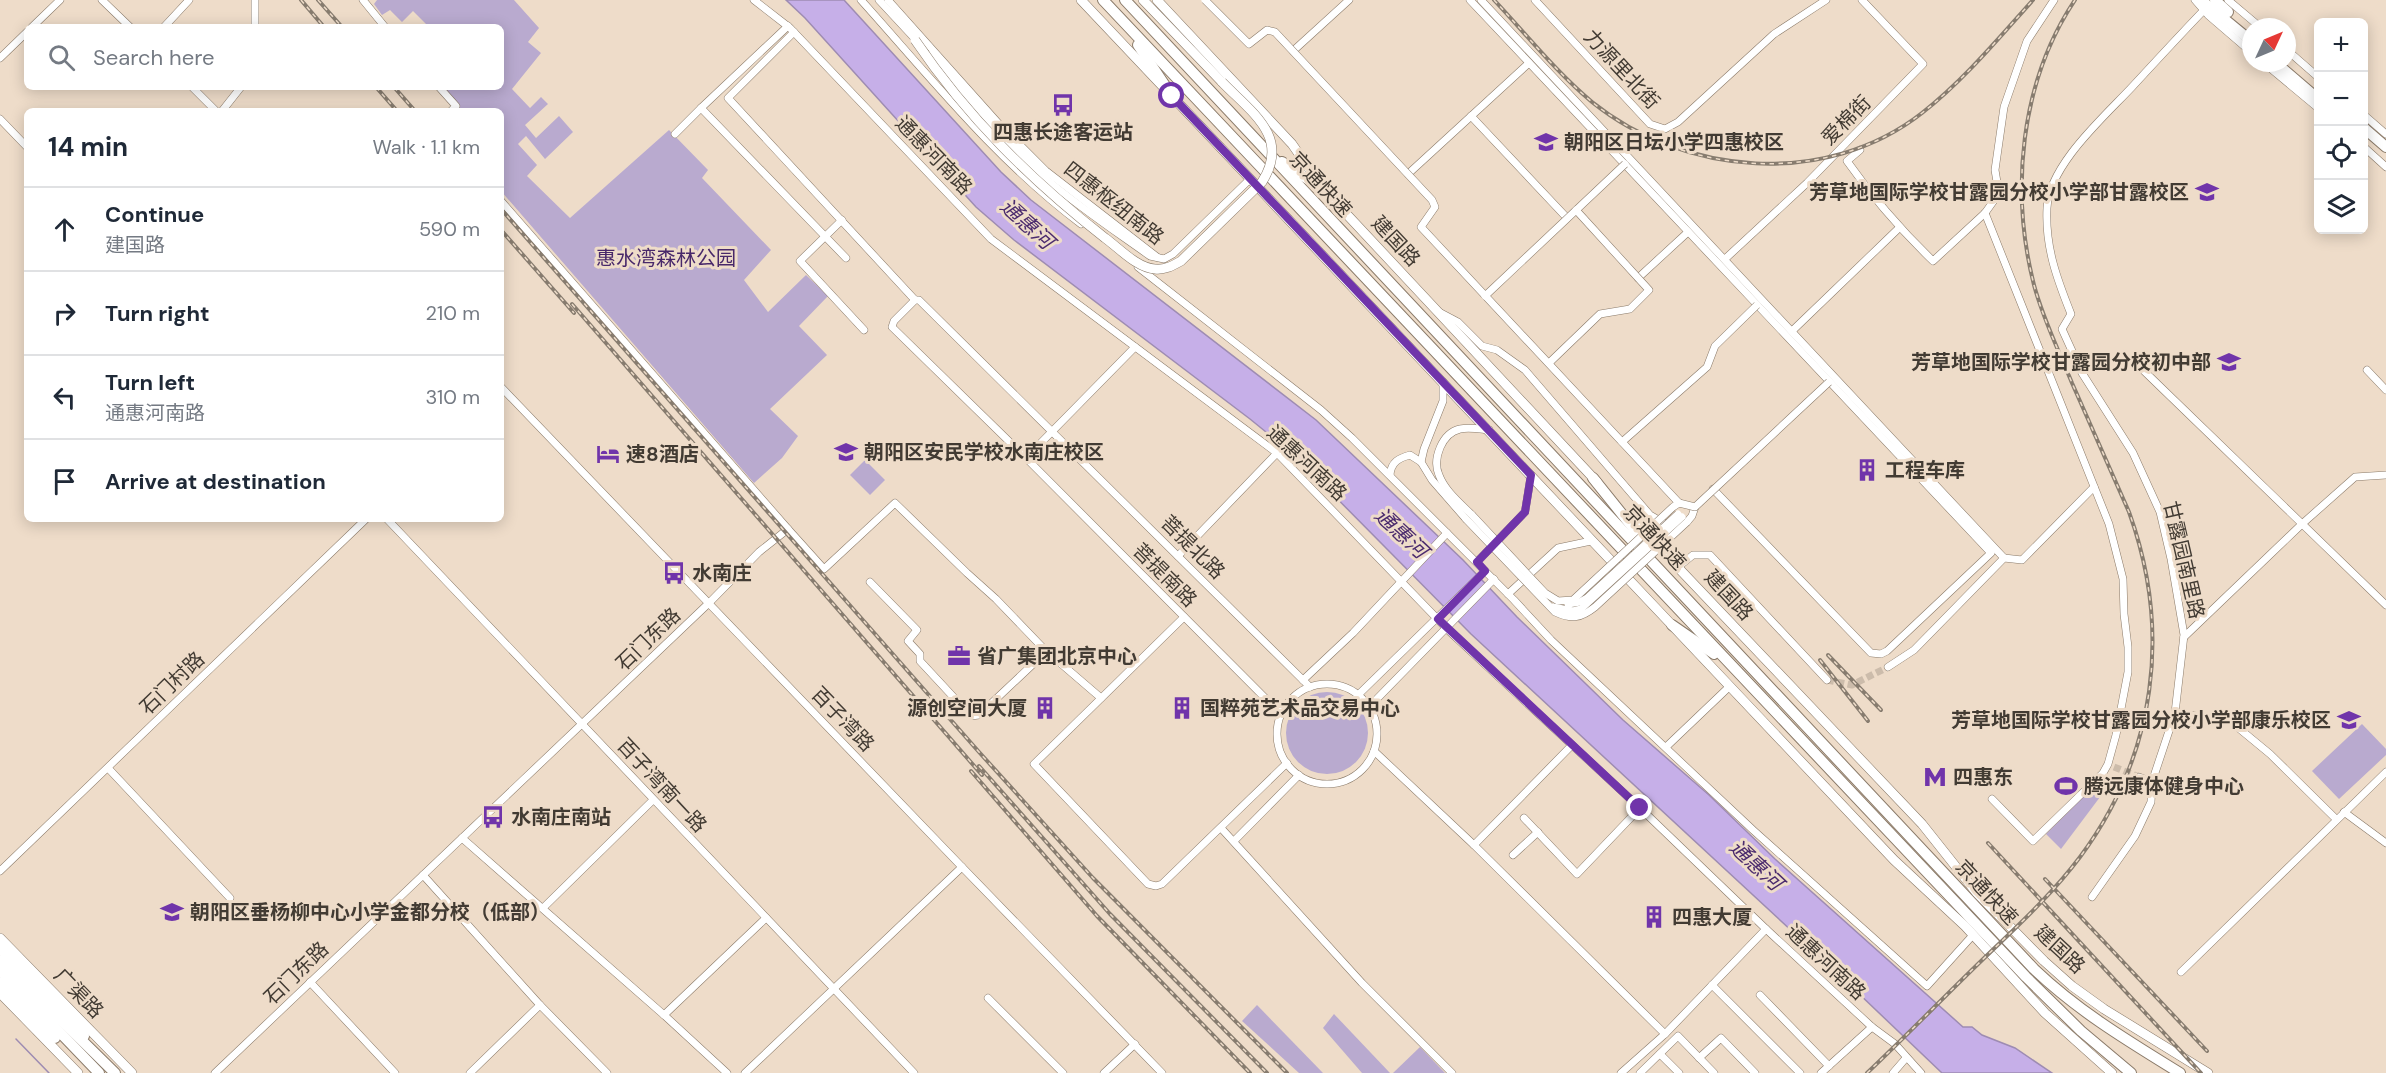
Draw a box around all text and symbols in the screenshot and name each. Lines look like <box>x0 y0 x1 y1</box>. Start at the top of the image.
north arrow <box>2242 18 2296 72</box>
map controls <box>2314 18 2368 234</box>
button: + <box>2314 18 2368 72</box>
search box <box>24 24 504 90</box>
street label: 力源里北街 <box>1578 24 1666 114</box>
icon: search <box>45 41 78 74</box>
text: Search here <box>93 43 214 72</box>
button: − <box>2314 72 2368 126</box>
route start <box>1158 82 1184 108</box>
street label: 爱棉街 <box>1816 90 1876 150</box>
bus stop icon: 四惠长途客运站 <box>1050 92 1076 118</box>
street label: 通惠河南路 <box>890 110 978 200</box>
place label: 四惠长途客运站 <box>993 119 1133 145</box>
button: locate <box>2314 126 2368 180</box>
school or university icon: 朝阳区日坛小学四惠校区 <box>1533 129 1559 155</box>
place label: 朝阳区日坛小学四惠校区 <box>1564 129 1784 155</box>
text: 14 min <box>48 130 128 164</box>
text: Walk · 1.1 km <box>372 134 480 160</box>
street label: 京通快速 <box>1284 146 1358 222</box>
street label: 四惠枢纽南路 <box>1059 156 1169 250</box>
place label: 芳草地国际学校甘露园分校小学部甘露校区 <box>1809 179 2189 205</box>
school or university icon: 芳草地国际学校甘露园分校小学部甘露校区 <box>2194 179 2220 205</box>
button: layers <box>2314 180 2368 234</box>
water label: 通惠河 <box>994 193 1063 258</box>
text: Continue <box>105 200 204 229</box>
street label: 建国路 <box>1366 210 1426 272</box>
icon: ahead <box>48 213 81 246</box>
text: 590 m <box>419 216 480 242</box>
text: 建国路 <box>105 232 165 258</box>
park label: 惠水湾森林公园 <box>596 245 736 271</box>
icon: right <box>48 297 81 330</box>
text: Turn right <box>105 299 210 328</box>
text: 210 m <box>425 300 480 326</box>
place label: 芳草地国际学校甘露园分校初中部 <box>1911 349 2211 375</box>
school or university icon: 芳草地国际学校甘露园分校初中部 <box>2216 349 2242 375</box>
text: Turn left <box>105 368 195 397</box>
icon: left <box>48 381 81 414</box>
text: 310 m <box>425 384 480 410</box>
text: 通惠河南路 <box>105 400 205 426</box>
street label: 通惠河南路 <box>1262 419 1352 507</box>
school or university icon: 朝阳区安民学校水南庄校区 <box>833 439 859 465</box>
place label: 朝阳区安民学校水南庄校区 <box>864 439 1104 465</box>
hotel icon: 速8酒店 <box>595 441 621 467</box>
place label: 速8酒店 <box>626 441 699 467</box>
building icon: 工程车库 <box>1854 457 1880 483</box>
place label: 工程车库 <box>1885 457 1965 483</box>
icon: arrive <box>48 465 81 498</box>
text: Arrive at destination <box>105 467 326 496</box>
street label: 京通快速 <box>1618 499 1692 575</box>
street label: 甘露园南里路 <box>2158 499 2210 621</box>
water label: 通惠河 <box>1368 501 1437 567</box>
street label: 菩提北路 <box>1156 510 1230 584</box>
street label: 菩提南路 <box>1128 538 1202 612</box>
bus stop icon: 水南庄 <box>661 560 687 586</box>
place label: 水南庄 <box>692 560 752 586</box>
street label: 建国路 <box>1699 564 1759 626</box>
street label: 石门东路 <box>610 602 686 676</box>
office icon: 省广集团北京中心 <box>946 643 972 669</box>
place label: 省广集团北京中心 <box>977 643 1137 669</box>
street label: 石门村路 <box>134 646 210 720</box>
street label: 百子湾路 <box>806 681 880 757</box>
place label: 源创空间大厦 <box>907 695 1027 721</box>
building icon: 源创空间大厦 <box>1032 695 1058 721</box>
building icon: 国粹苑艺术品交易中心 <box>1169 695 1195 721</box>
place label: 国粹苑艺术品交易中心 <box>1200 695 1400 721</box>
place label: 芳草地国际学校甘露园分校小学部康乐校区 <box>1951 707 2331 733</box>
school or university icon: 芳草地国际学校甘露园分校小学部康乐校区 <box>2336 707 2362 733</box>
street label: 百子湾南一路 <box>612 732 712 838</box>
metro station icon: 四惠东 <box>1922 764 1948 790</box>
place label: 四惠东 <box>1953 764 2013 790</box>
sports icon: 腾远康体健身中心 <box>2053 773 2079 799</box>
place label: 腾远康体健身中心 <box>2084 773 2244 799</box>
route end <box>1626 794 1652 820</box>
bus stop icon: 水南庄南站 <box>480 804 506 830</box>
place label: 水南庄南站 <box>511 804 611 830</box>
water label: 通惠河 <box>1723 833 1792 899</box>
street label: 京通快速 <box>1950 854 2024 930</box>
school or university icon: 朝阳区垂杨柳中心小学金都分校（低部） <box>159 899 185 925</box>
place label: 朝阳区垂杨柳中心小学金都分校（低部） <box>190 899 550 925</box>
building icon: 四惠大厦 <box>1641 904 1667 930</box>
place label: 四惠大厦 <box>1672 904 1752 930</box>
street label: 通惠河南路 <box>1781 918 1871 1006</box>
street label: 建国路 <box>2029 919 2091 979</box>
street label: 石门东路 <box>258 936 334 1010</box>
street label: 广渠路 <box>49 962 109 1024</box>

